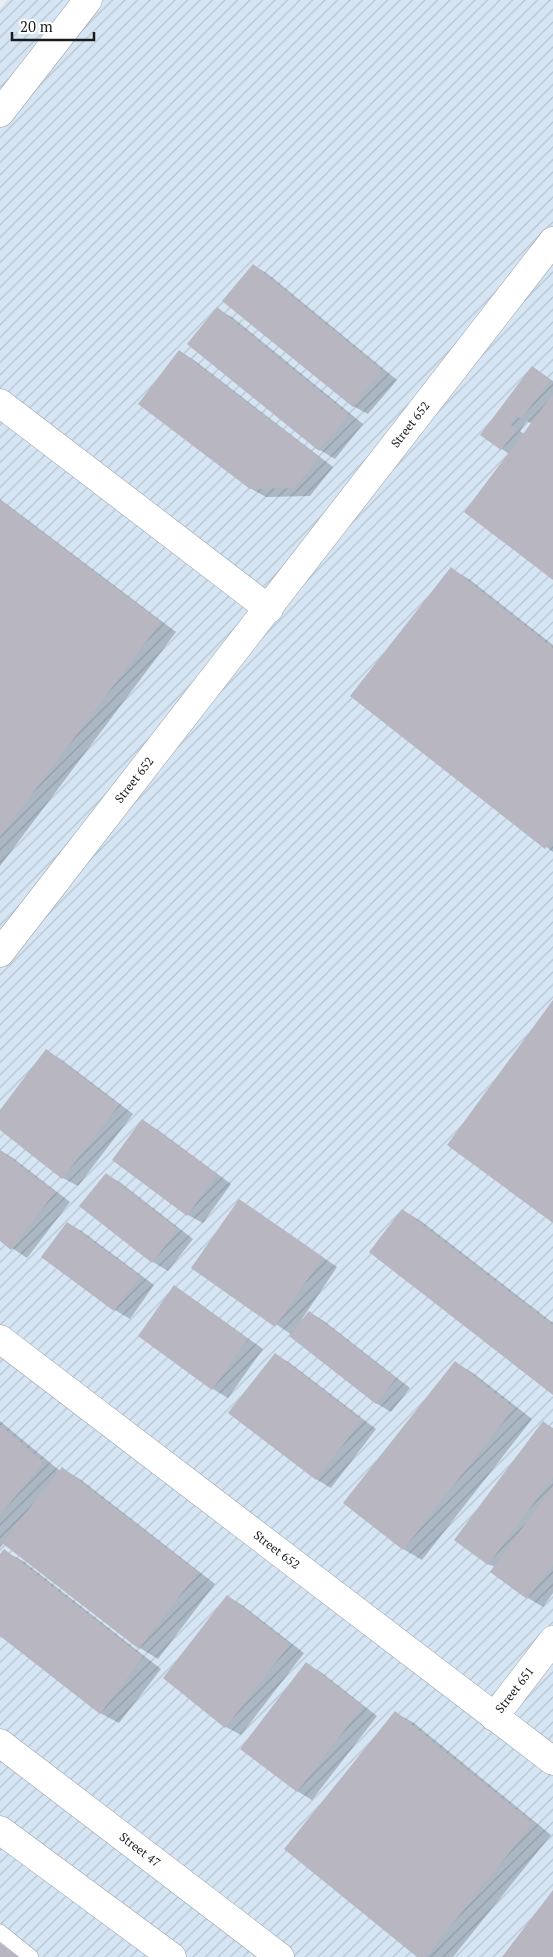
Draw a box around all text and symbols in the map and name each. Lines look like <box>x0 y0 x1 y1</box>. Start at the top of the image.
scale bar <box>12 10 95 42</box>
text: 20 m <box>20 16 53 36</box>
street label: Street 652 <box>387 398 433 450</box>
street label: Street 652 <box>111 754 156 806</box>
street label: Street 652 <box>251 1527 303 1572</box>
street label: Street 651 <box>492 1664 537 1716</box>
street label: Street 47 <box>117 1829 164 1870</box>

